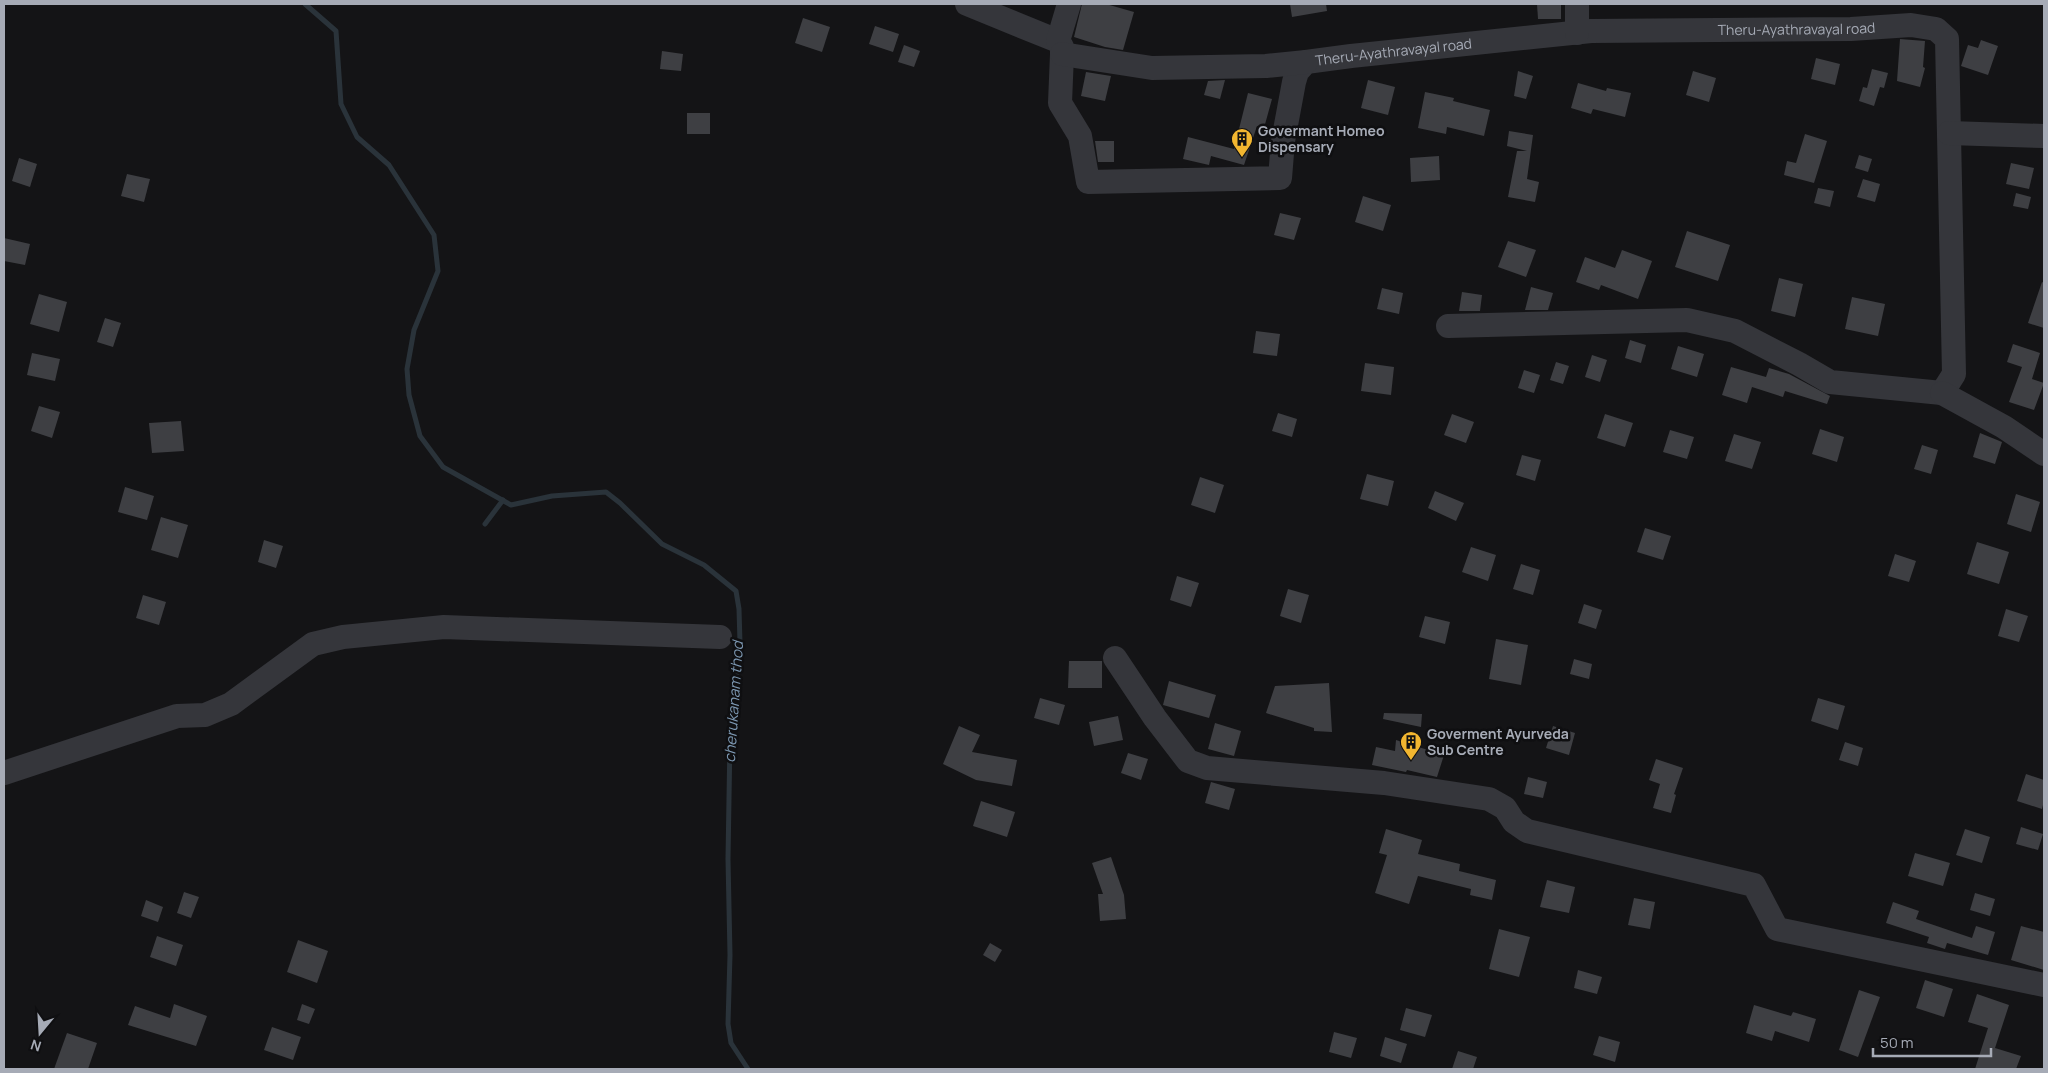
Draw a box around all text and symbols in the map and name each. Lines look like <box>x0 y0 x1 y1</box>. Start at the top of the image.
street label: Theru-Ayathravayal road <box>1718 17 1876 39</box>
street label: Theru-Ayathravayal road <box>1314 33 1473 70</box>
place label: Govermant Homeo Dispensary <box>1258 121 1385 156</box>
building icon: Govermant Homeo Dispensary <box>1230 127 1254 158</box>
water label: cherukanam thod <box>719 638 748 763</box>
place label: Goverment Ayurveda Sub Centre <box>1427 724 1569 759</box>
building icon: Goverment Ayurveda Sub Centre <box>1399 730 1423 761</box>
north arrow <box>15 1008 65 1058</box>
scale bar <box>1873 1026 1990 1058</box>
text: 50 m <box>1880 1032 1914 1053</box>
text: N <box>28 1035 44 1056</box>

